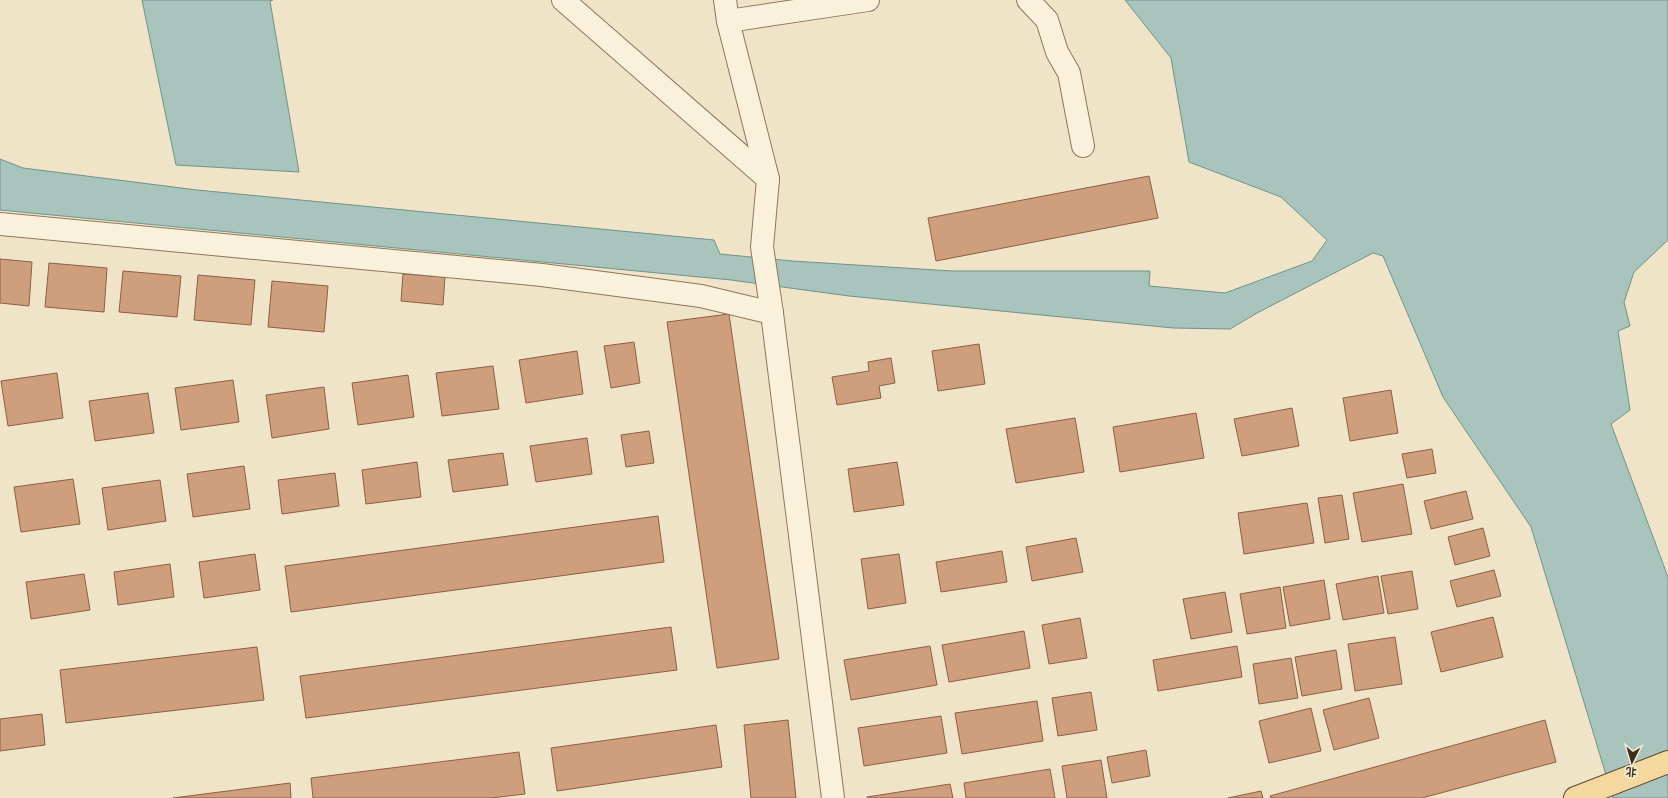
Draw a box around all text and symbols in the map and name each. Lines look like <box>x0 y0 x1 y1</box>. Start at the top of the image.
north arrow <box>1612 742 1652 782</box>
text: 北 <box>1625 765 1637 779</box>

